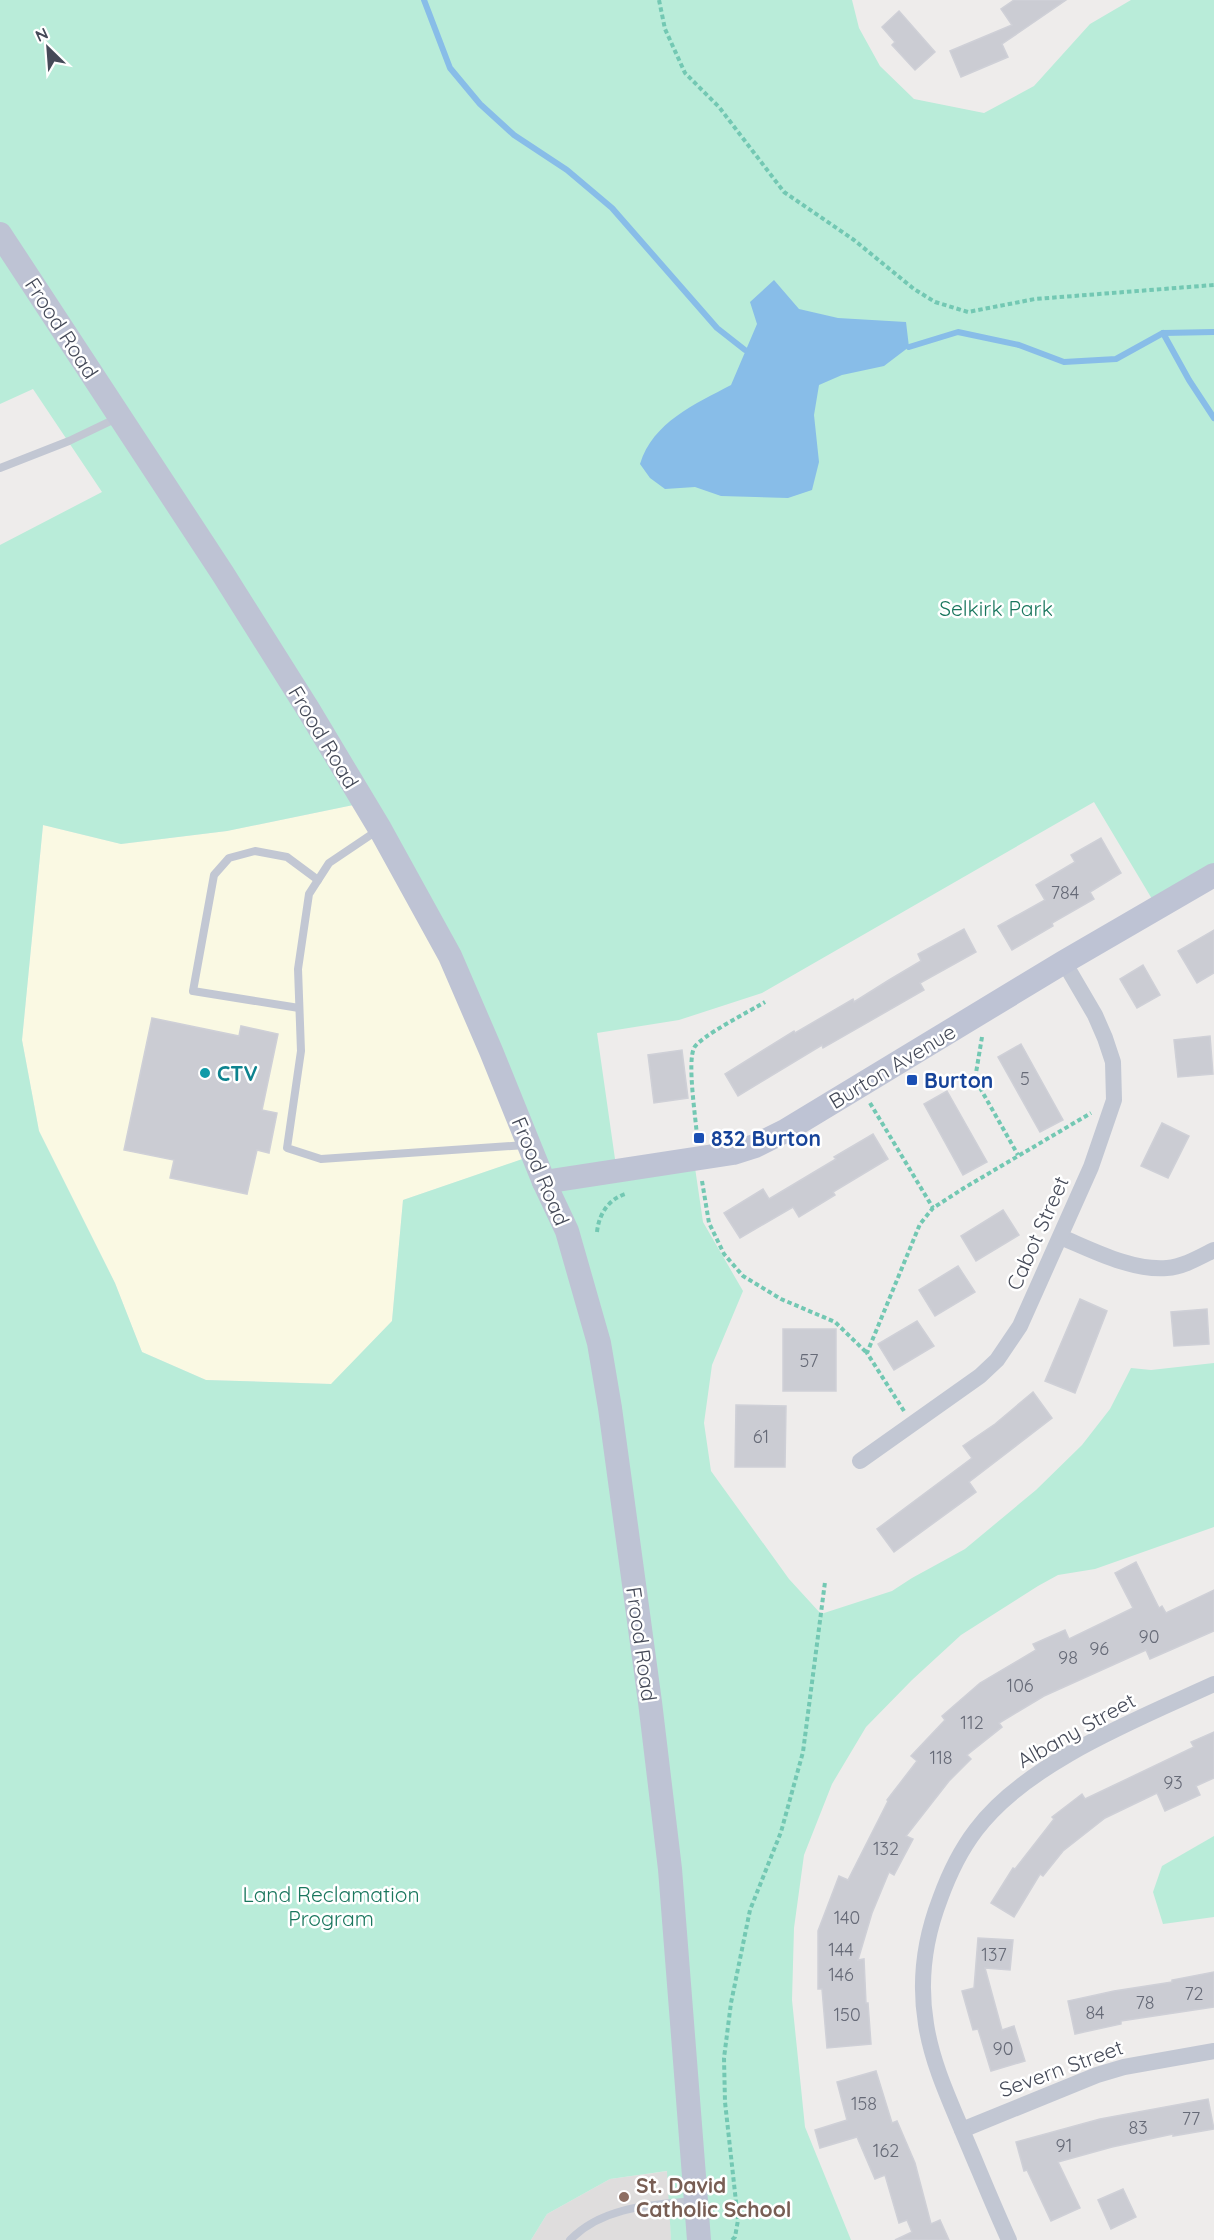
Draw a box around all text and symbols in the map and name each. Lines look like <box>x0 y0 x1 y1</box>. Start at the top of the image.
north arrow <box>18 18 78 78</box>
text: N <box>32 23 51 46</box>
street label: Frood Road <box>20 273 104 383</box>
park label: Selkirk Park <box>939 595 1053 621</box>
street label: Frood Road <box>283 681 365 793</box>
house number: 784 <box>1051 881 1079 904</box>
street label: Burton Avenue <box>824 1018 960 1114</box>
place label: CTV <box>217 1060 258 1086</box>
marker: CTV <box>198 1066 212 1080</box>
place label: Burton <box>924 1067 993 1093</box>
house number: 5 <box>1020 1067 1030 1090</box>
marker: Burton <box>905 1073 919 1087</box>
street label: Frood Road <box>507 1113 575 1229</box>
place label: 832 Burton <box>711 1125 821 1151</box>
marker: 832 Burton <box>692 1131 706 1145</box>
street label: Cabot Street <box>1000 1172 1074 1294</box>
house number: 57 <box>799 1349 819 1372</box>
house number: 61 <box>753 1425 769 1448</box>
street label: Frood Road <box>621 1585 663 1703</box>
house number: 90 <box>1139 1625 1159 1648</box>
house number: 96 <box>1089 1637 1109 1660</box>
house number: 98 <box>1058 1646 1078 1669</box>
house number: 106 <box>1006 1674 1034 1697</box>
street label: Albany Street <box>1012 1687 1140 1773</box>
house number: 112 <box>960 1711 984 1734</box>
house number: 118 <box>929 1746 953 1769</box>
house number: 93 <box>1163 1771 1183 1794</box>
house number: 132 <box>873 1837 899 1860</box>
park label: Land Reclamation Program <box>242 1881 420 1931</box>
house number: 140 <box>834 1906 860 1929</box>
house number: 144 <box>828 1938 854 1961</box>
house number: 137 <box>981 1943 1007 1966</box>
house number: 146 <box>828 1963 854 1986</box>
house number: 72 <box>1184 1982 1204 2005</box>
house number: 78 <box>1136 1991 1154 2014</box>
house number: 84 <box>1085 2001 1105 2024</box>
house number: 150 <box>833 2003 861 2026</box>
street label: Severn Street <box>996 2034 1126 2102</box>
house number: 90 <box>993 2037 1013 2060</box>
house number: 158 <box>851 2092 877 2115</box>
house number: 77 <box>1182 2107 1200 2130</box>
house number: 83 <box>1128 2116 1148 2139</box>
house number: 91 <box>1056 2134 1072 2157</box>
house number: 162 <box>873 2139 899 2162</box>
place label: St. David Catholic School <box>636 2172 791 2222</box>
marker: St. David Catholic School <box>617 2190 631 2204</box>

